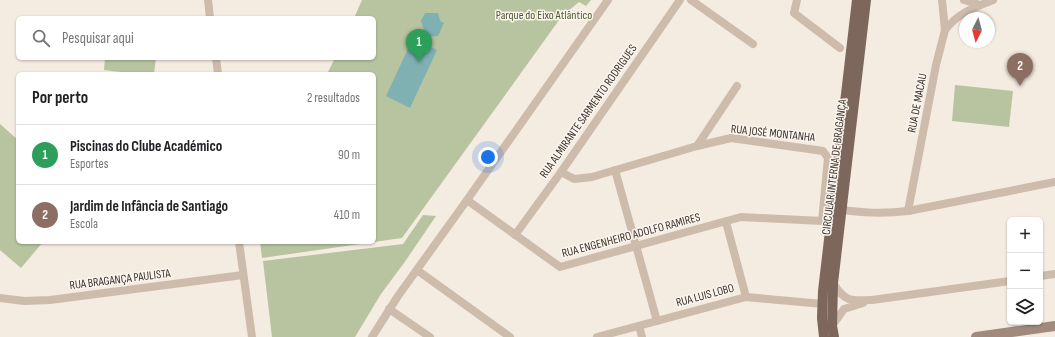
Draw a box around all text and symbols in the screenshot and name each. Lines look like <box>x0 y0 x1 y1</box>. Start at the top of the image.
park label: Parque do Eixo Atlântico <box>496 8 592 23</box>
north arrow <box>959 12 995 48</box>
search box <box>16 16 376 60</box>
icon: search <box>30 27 52 49</box>
text: Pesquisar aqui <box>62 29 134 48</box>
pin: 1 <box>406 29 432 62</box>
street label: RUA ALMIRANTE SARMENTO RODRIGUES <box>536 42 640 181</box>
pin: 2 <box>1007 53 1033 86</box>
street label: RUA DE MACAU <box>904 72 931 134</box>
text: Por perto <box>32 88 88 108</box>
text: 2 resultados <box>307 90 360 106</box>
street label: CIRCULAR INTERNA DE BRAGANÇA <box>819 98 850 236</box>
street label: RUA JOSÉ MONTANHA <box>730 122 817 145</box>
text: Piscinas do Clube Académico <box>70 137 222 156</box>
text: 1 <box>42 147 48 163</box>
text: 90 m <box>338 147 360 163</box>
your location <box>478 147 498 167</box>
text: Esportes <box>70 156 108 172</box>
text: Jardim de Infância de Santiago <box>70 197 228 216</box>
text: 2 <box>42 207 48 223</box>
text: 410 m <box>334 207 360 223</box>
street label: RUA ENGENHEIRO ADOLFO RAMIRES <box>560 210 702 261</box>
text: Escola <box>70 216 98 232</box>
map controls <box>1007 217 1043 325</box>
button: + <box>1007 217 1043 253</box>
button: − <box>1007 253 1043 289</box>
street label: RUA BRAGANÇA PAULISTA <box>69 266 172 293</box>
street label: RUA LUIS LOBO <box>674 281 736 310</box>
button: layers <box>1007 289 1043 325</box>

